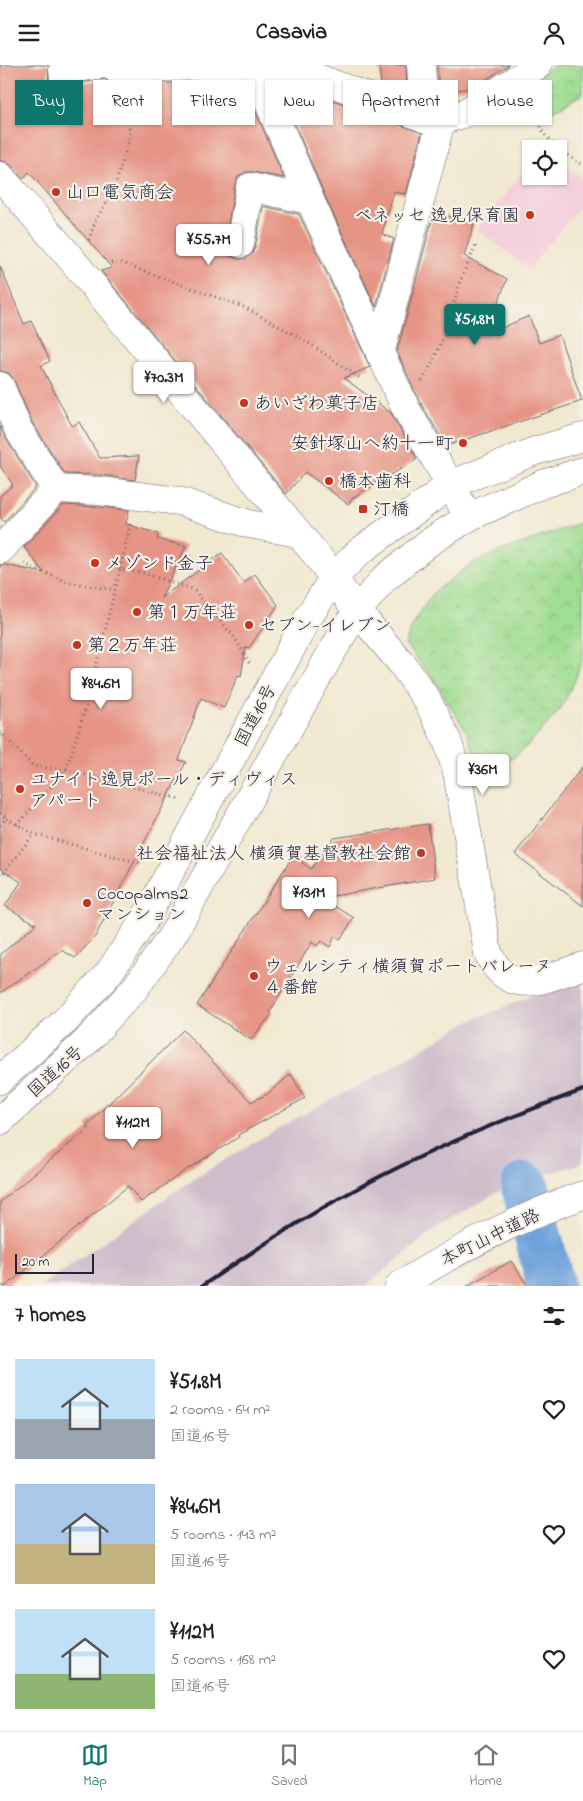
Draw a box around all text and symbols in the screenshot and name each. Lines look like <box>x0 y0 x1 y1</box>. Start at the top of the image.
text: Casavia <box>256 17 327 49</box>
icon: menu <box>15 19 43 47</box>
icon: person <box>540 19 568 47</box>
chip: Buy <box>15 80 83 125</box>
chip: Rent <box>93 80 162 125</box>
chip: Filters <box>172 80 255 125</box>
chip: New <box>265 80 333 125</box>
chip: Apartment <box>343 80 458 125</box>
chip: House <box>468 80 552 125</box>
map controls <box>522 140 567 185</box>
button: locate <box>522 140 567 185</box>
place label: 山口電気商会 <box>66 181 174 207</box>
marker: 山口電気商会 <box>50 186 62 198</box>
place label: ベネッセ 逸見保育園 <box>354 204 520 230</box>
marker: ベネッセ 逸見保育園 <box>524 209 536 221</box>
pin: ¥55.7M <box>168 223 250 266</box>
text: ¥55.7M <box>187 228 231 252</box>
pin: ¥51.8M <box>434 303 516 346</box>
text: ¥51.8M <box>455 308 495 332</box>
pin: ¥70.3M <box>123 361 205 404</box>
text: ¥70.3M <box>144 366 184 390</box>
place label: あいざわ菓子店 <box>254 392 379 418</box>
marker: あいざわ菓子店 <box>238 397 250 409</box>
place label: 安針塚山へ約十一町 <box>291 432 453 458</box>
marker: 安針塚山へ約十一町 <box>457 437 469 449</box>
place label: 橋本歯科 <box>339 470 411 496</box>
marker: 橋本歯科 <box>323 475 335 487</box>
place label: 汀橋 <box>373 498 409 524</box>
marker: 汀橋 <box>357 503 369 515</box>
place label: メゾンド金子 <box>105 552 213 578</box>
marker: メゾンド金子 <box>89 557 101 569</box>
place label: 第１万年荘 <box>147 601 237 627</box>
marker: 第１万年荘 <box>131 606 143 618</box>
place label: セブン-イレブン <box>259 614 392 640</box>
marker: セブン-イレブン <box>243 619 255 631</box>
place label: 第２万年荘 <box>87 634 177 660</box>
marker: 第２万年荘 <box>71 639 83 651</box>
pin: ¥84.6M <box>60 667 142 710</box>
text: ¥84.6M <box>82 672 120 696</box>
street label: 国道16号 <box>229 680 284 752</box>
pin: ¥36M <box>453 753 513 796</box>
text: ¥36M <box>468 758 498 782</box>
place label: ユナイト逸見ポール・ディヴィス アパート <box>30 768 297 815</box>
marker: ユナイト逸見ポール・ディヴィス アパート <box>14 783 26 795</box>
place label: 社会福祉法人 横須賀基督教社会館 <box>137 842 411 868</box>
marker: 社会福祉法人 横須賀基督教社会館 <box>415 847 427 859</box>
pin: ¥131M <box>274 877 344 919</box>
text: ¥131M <box>293 881 325 905</box>
place label: Cocopalms2 マンション <box>97 882 188 929</box>
marker: Cocopalms2 マンション <box>81 897 93 909</box>
place label: ウェルシティ横須賀ポートバレーヌ ４番館 <box>264 955 552 1002</box>
marker: ウェルシティ横須賀ポートバレーヌ ４番館 <box>248 970 260 982</box>
street label: 国道16号 <box>23 1040 90 1105</box>
pin: ¥112M <box>98 1107 168 1149</box>
text: ¥112M <box>116 1111 150 1135</box>
street label: 本町山中道路 <box>437 1203 545 1274</box>
scale bar <box>15 1251 94 1274</box>
text: 20 m <box>22 1252 49 1273</box>
text: 7 homes <box>15 1301 86 1331</box>
icon: filters <box>540 1302 568 1330</box>
text: ¥51.8M <box>170 1368 222 1398</box>
icon: home <box>55 1379 115 1439</box>
icon: heart <box>540 1395 568 1423</box>
text: 2 rooms · 64 m² <box>170 1398 270 1422</box>
text: 国道16号 <box>170 1425 230 1449</box>
text: ¥84.6M <box>170 1493 221 1523</box>
icon: home <box>55 1504 115 1564</box>
icon: heart <box>540 1520 568 1548</box>
text: 5 rooms · 143 m² <box>170 1523 276 1547</box>
text: 国道16号 <box>170 1550 230 1574</box>
text: ¥112M <box>170 1618 215 1648</box>
icon: home <box>55 1629 115 1689</box>
icon: heart <box>540 1645 568 1673</box>
text: 5 rooms · 168 m² <box>170 1648 276 1672</box>
text: 国道16号 <box>170 1675 230 1699</box>
tab: Map <box>81 1741 109 1792</box>
tab: Saved <box>271 1741 307 1792</box>
tab: Home <box>469 1741 502 1792</box>

